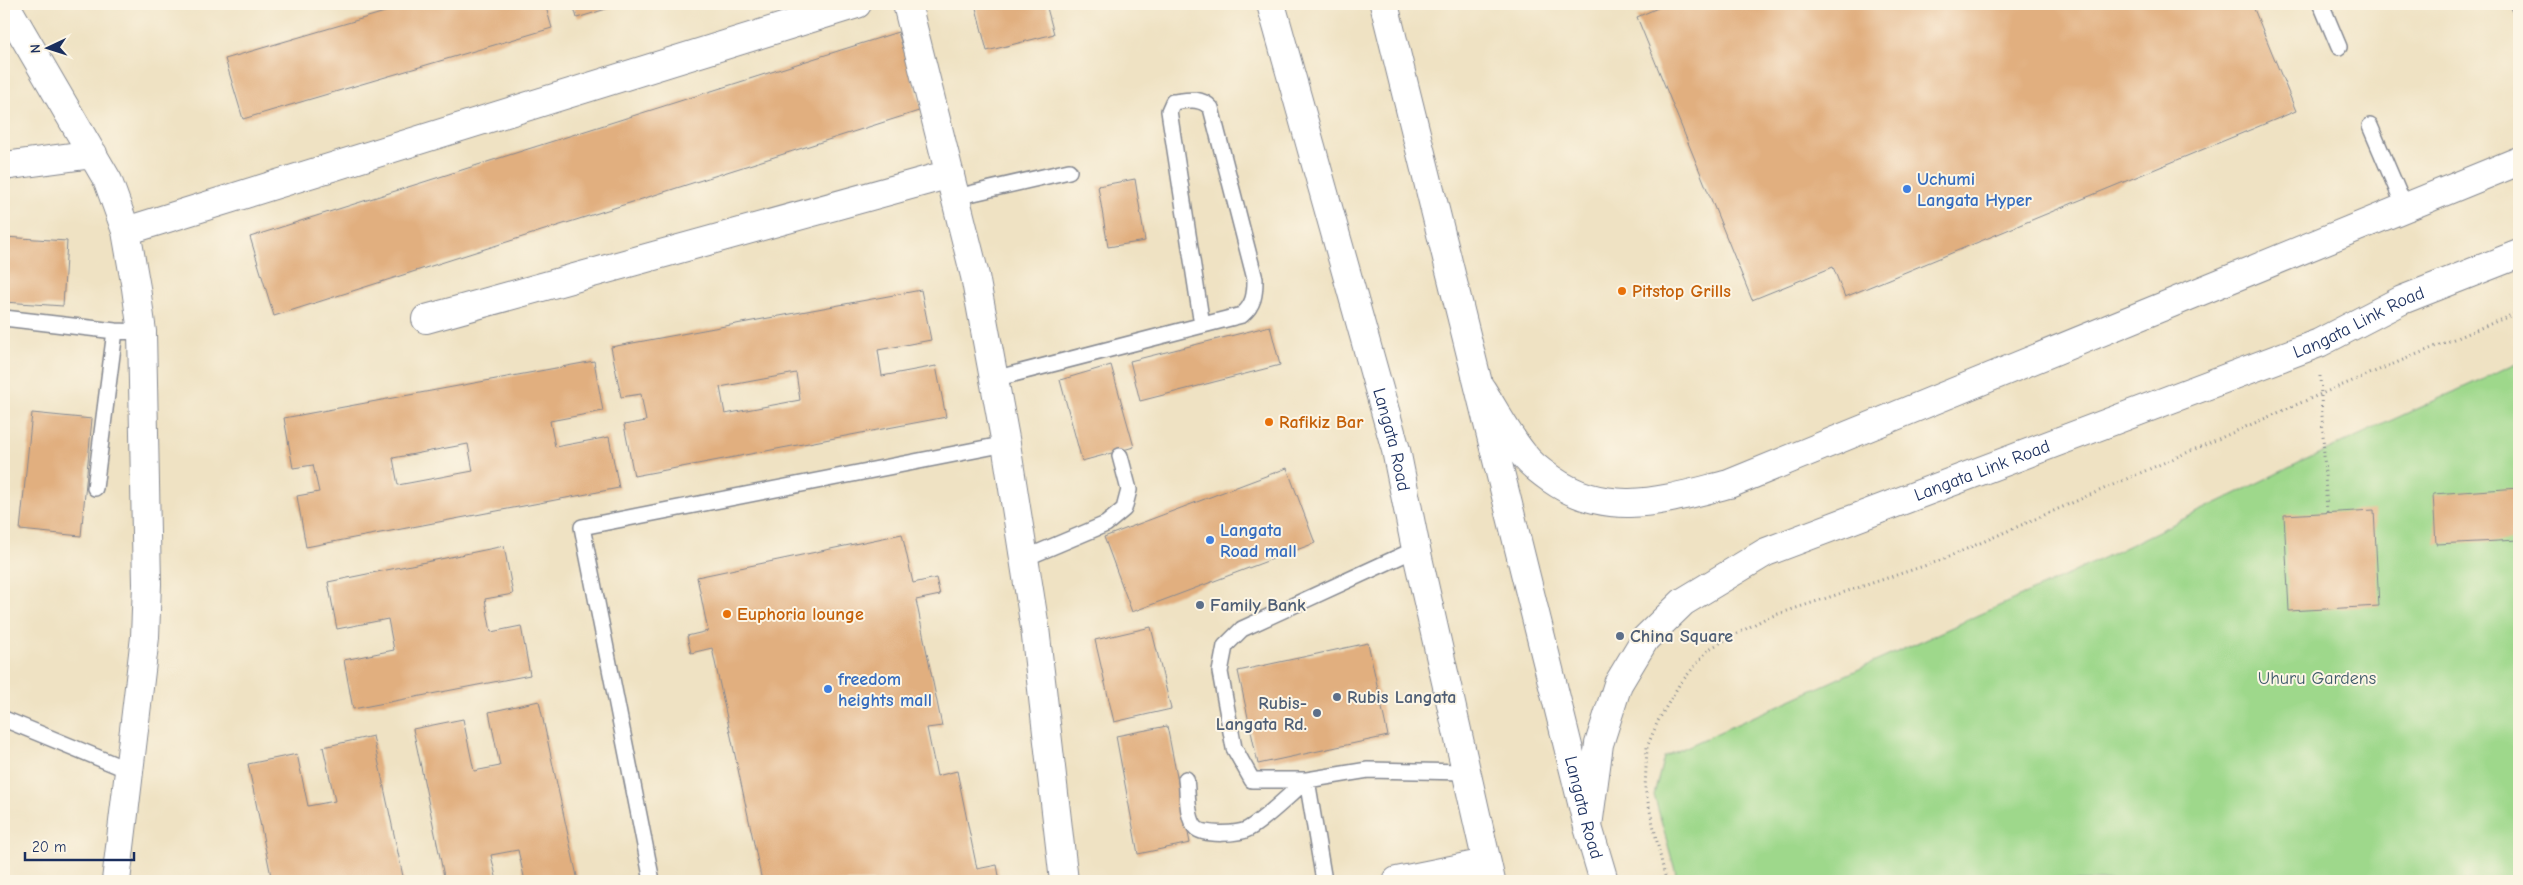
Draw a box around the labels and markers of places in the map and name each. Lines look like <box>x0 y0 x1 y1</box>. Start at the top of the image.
place label: Uchumi Langata Hyper <box>1917 169 2032 211</box>
marker: Uchumi Langata Hyper <box>1901 183 1913 195</box>
place label: Pitstop Grills <box>1632 281 1731 302</box>
marker: Pitstop Grills <box>1616 285 1628 297</box>
place label: Rafikiz Bar <box>1279 412 1364 433</box>
marker: Rafikiz Bar <box>1263 416 1275 428</box>
place label: Langata Road mall <box>1220 520 1297 562</box>
marker: Langata Road mall <box>1204 534 1216 546</box>
place label: Family Bank <box>1210 595 1306 616</box>
marker: Family Bank <box>1194 599 1206 611</box>
place label: Euphoria lounge <box>737 604 864 625</box>
marker: Euphoria lounge <box>721 608 733 620</box>
place label: China Square <box>1630 626 1733 647</box>
marker: China Square <box>1614 630 1626 642</box>
place label: freedom heights mall <box>837 669 932 711</box>
marker: freedom heights mall <box>822 683 834 695</box>
place label: Rubis Langata <box>1347 687 1456 708</box>
marker: Rubis Langata <box>1331 691 1343 703</box>
place label: Rubis- Langata Rd. <box>1216 693 1307 735</box>
marker: Rubis- Langata Rd. <box>1311 707 1323 719</box>

